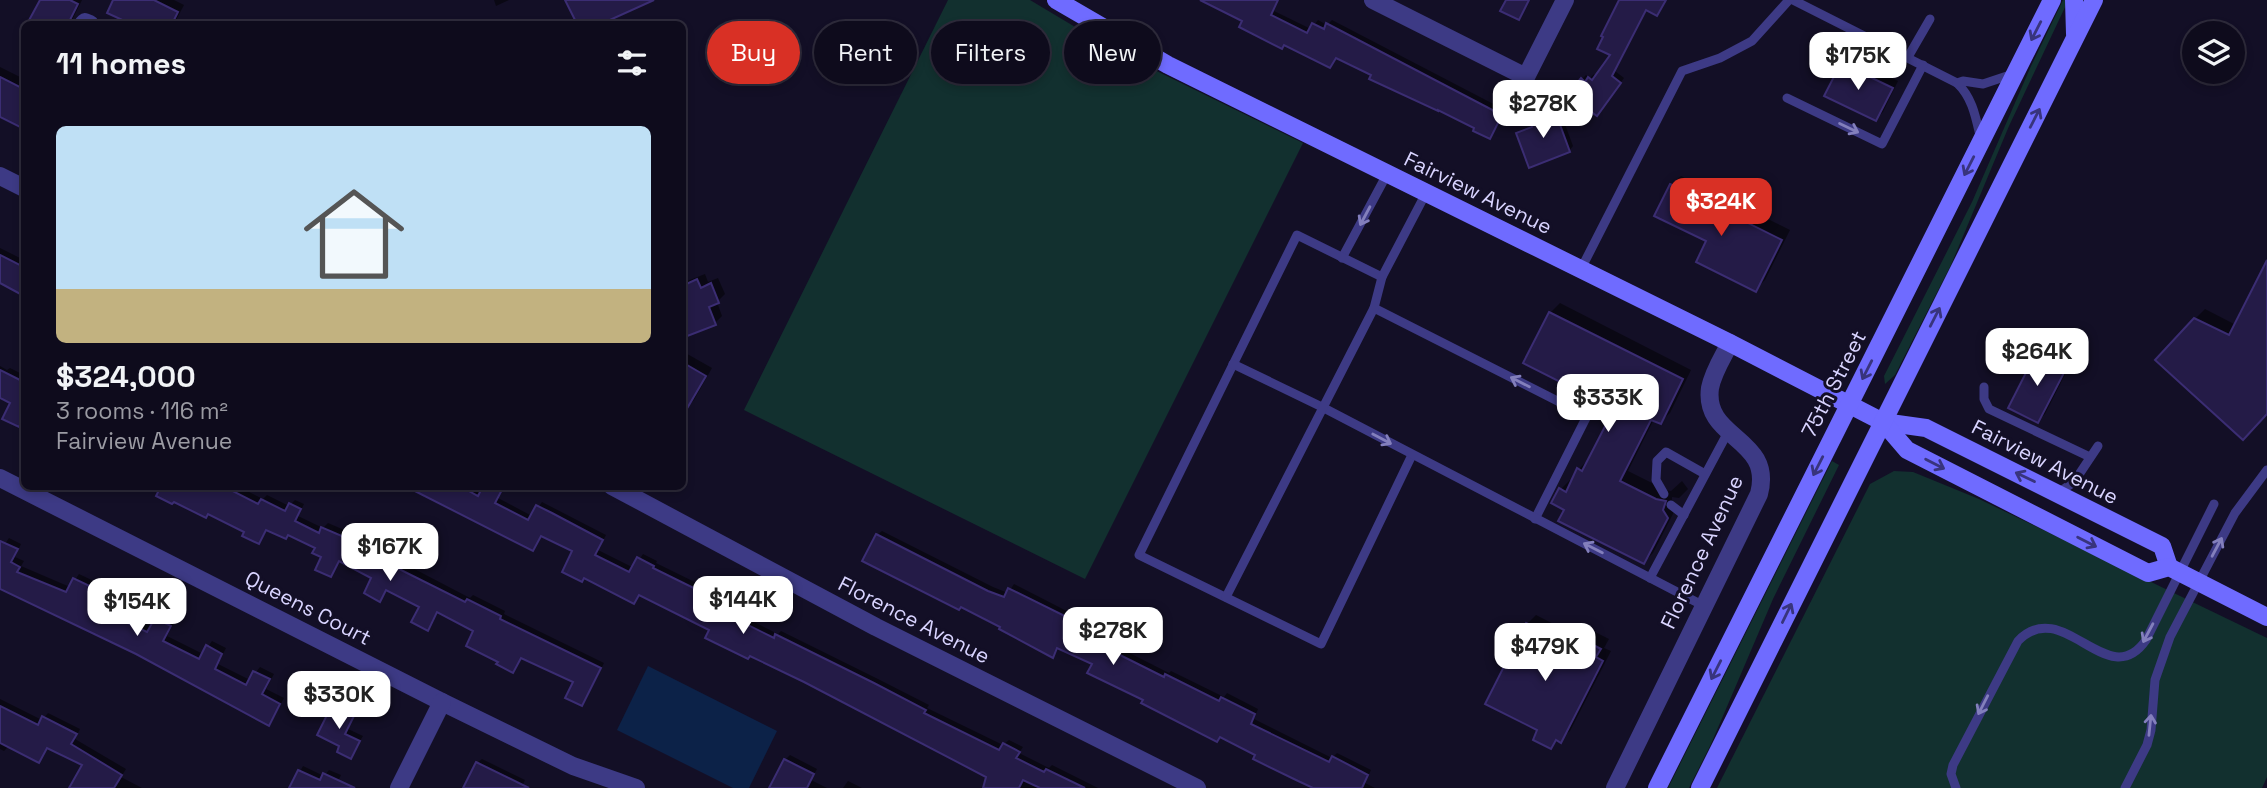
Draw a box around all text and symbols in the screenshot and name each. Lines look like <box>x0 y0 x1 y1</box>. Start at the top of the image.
one-way arrow <box>2029 20 2043 41</box>
chip: Buy <box>707 21 800 84</box>
chip: Rent <box>814 21 917 84</box>
chip: Filters <box>931 21 1050 84</box>
chip: New <box>1064 21 1161 84</box>
map controls <box>2182 21 2245 84</box>
button: layers <box>2182 21 2245 84</box>
pin: $175K <box>1809 32 1907 92</box>
text: $175K <box>1825 40 1891 70</box>
text: 11 homes <box>56 44 186 83</box>
icon: filters <box>613 44 651 82</box>
pin: $278K <box>1494 80 1592 140</box>
text: $278K <box>1509 88 1577 118</box>
one-way arrow <box>2028 108 2042 129</box>
one-way arrow <box>1838 122 1859 135</box>
street label: Fairview Avenue <box>1400 145 1557 240</box>
one-way arrow <box>1961 155 1975 176</box>
icon: home <box>291 171 417 297</box>
pin: $324K <box>1672 178 1770 238</box>
text: $324K <box>1686 186 1756 216</box>
one-way arrow <box>1357 205 1371 226</box>
one-way arrow <box>1928 307 1942 328</box>
street label: 75th Street <box>1795 326 1872 442</box>
pin: $264K <box>1988 328 2086 388</box>
text: $264K <box>2002 336 2072 366</box>
text: $324,000 <box>56 357 196 396</box>
one-way arrow <box>1859 359 1873 380</box>
one-way arrow <box>1510 374 1531 388</box>
pin: $333K <box>1559 374 1657 434</box>
text: $333K <box>1573 382 1643 412</box>
text: 3 rooms · 116 m² <box>56 396 228 426</box>
street label: Fairview Avenue <box>1967 413 2123 510</box>
text: Fairview Avenue <box>56 426 232 456</box>
one-way arrow <box>1371 433 1392 446</box>
one-way arrow <box>1811 455 1825 476</box>
one-way arrow <box>1924 458 1945 471</box>
one-way arrow <box>2015 470 2036 483</box>
street label: Florence Avenue <box>1654 471 1749 633</box>
pin: $167K <box>341 524 439 583</box>
text: $167K <box>357 531 423 561</box>
one-way arrow <box>2076 535 2097 549</box>
one-way arrow <box>2211 537 2224 558</box>
one-way arrow <box>1583 541 1604 555</box>
street label: Queens Court <box>241 564 376 651</box>
street label: Florence Avenue <box>834 570 995 669</box>
pin: $144K <box>694 576 792 636</box>
pin: $154K <box>88 578 186 638</box>
text: $144K <box>709 584 777 614</box>
text: $154K <box>103 586 171 616</box>
one-way arrow <box>1780 603 1794 624</box>
pin: $278K <box>1064 608 1162 667</box>
text: $278K <box>1079 615 1147 645</box>
one-way arrow <box>2141 622 2155 643</box>
pin: $479K <box>1496 624 1594 683</box>
text: $479K <box>1511 631 1579 661</box>
one-way arrow <box>1709 659 1723 680</box>
pin: $330K <box>290 672 388 731</box>
text: $330K <box>303 679 375 709</box>
one-way arrow <box>1976 695 1990 715</box>
one-way arrow <box>2144 714 2157 737</box>

